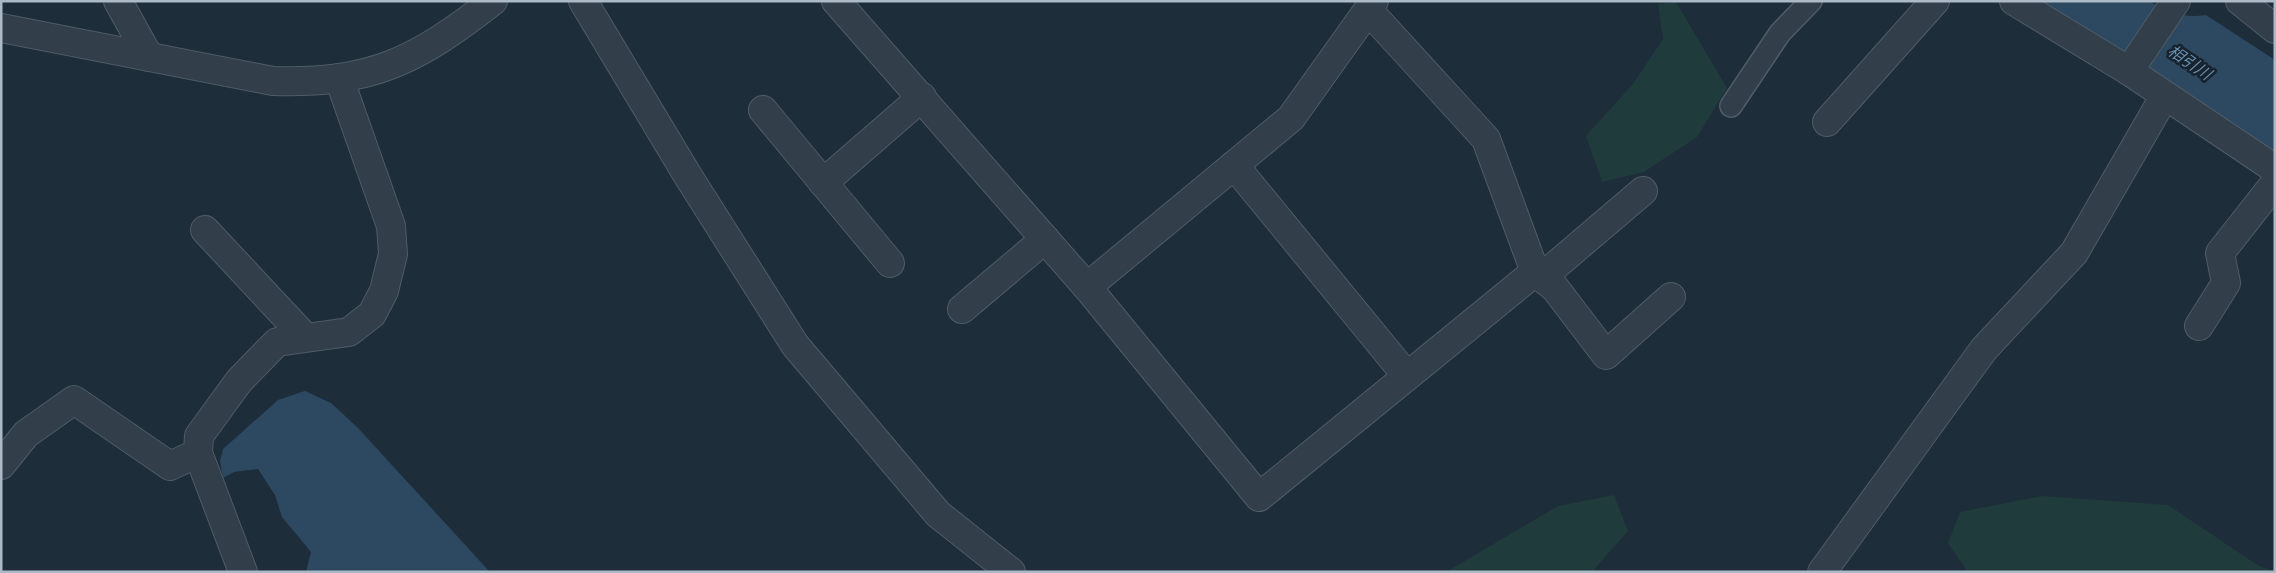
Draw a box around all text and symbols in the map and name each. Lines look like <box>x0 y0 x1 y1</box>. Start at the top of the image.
water label: 相引川 <box>2165 42 2216 84</box>

